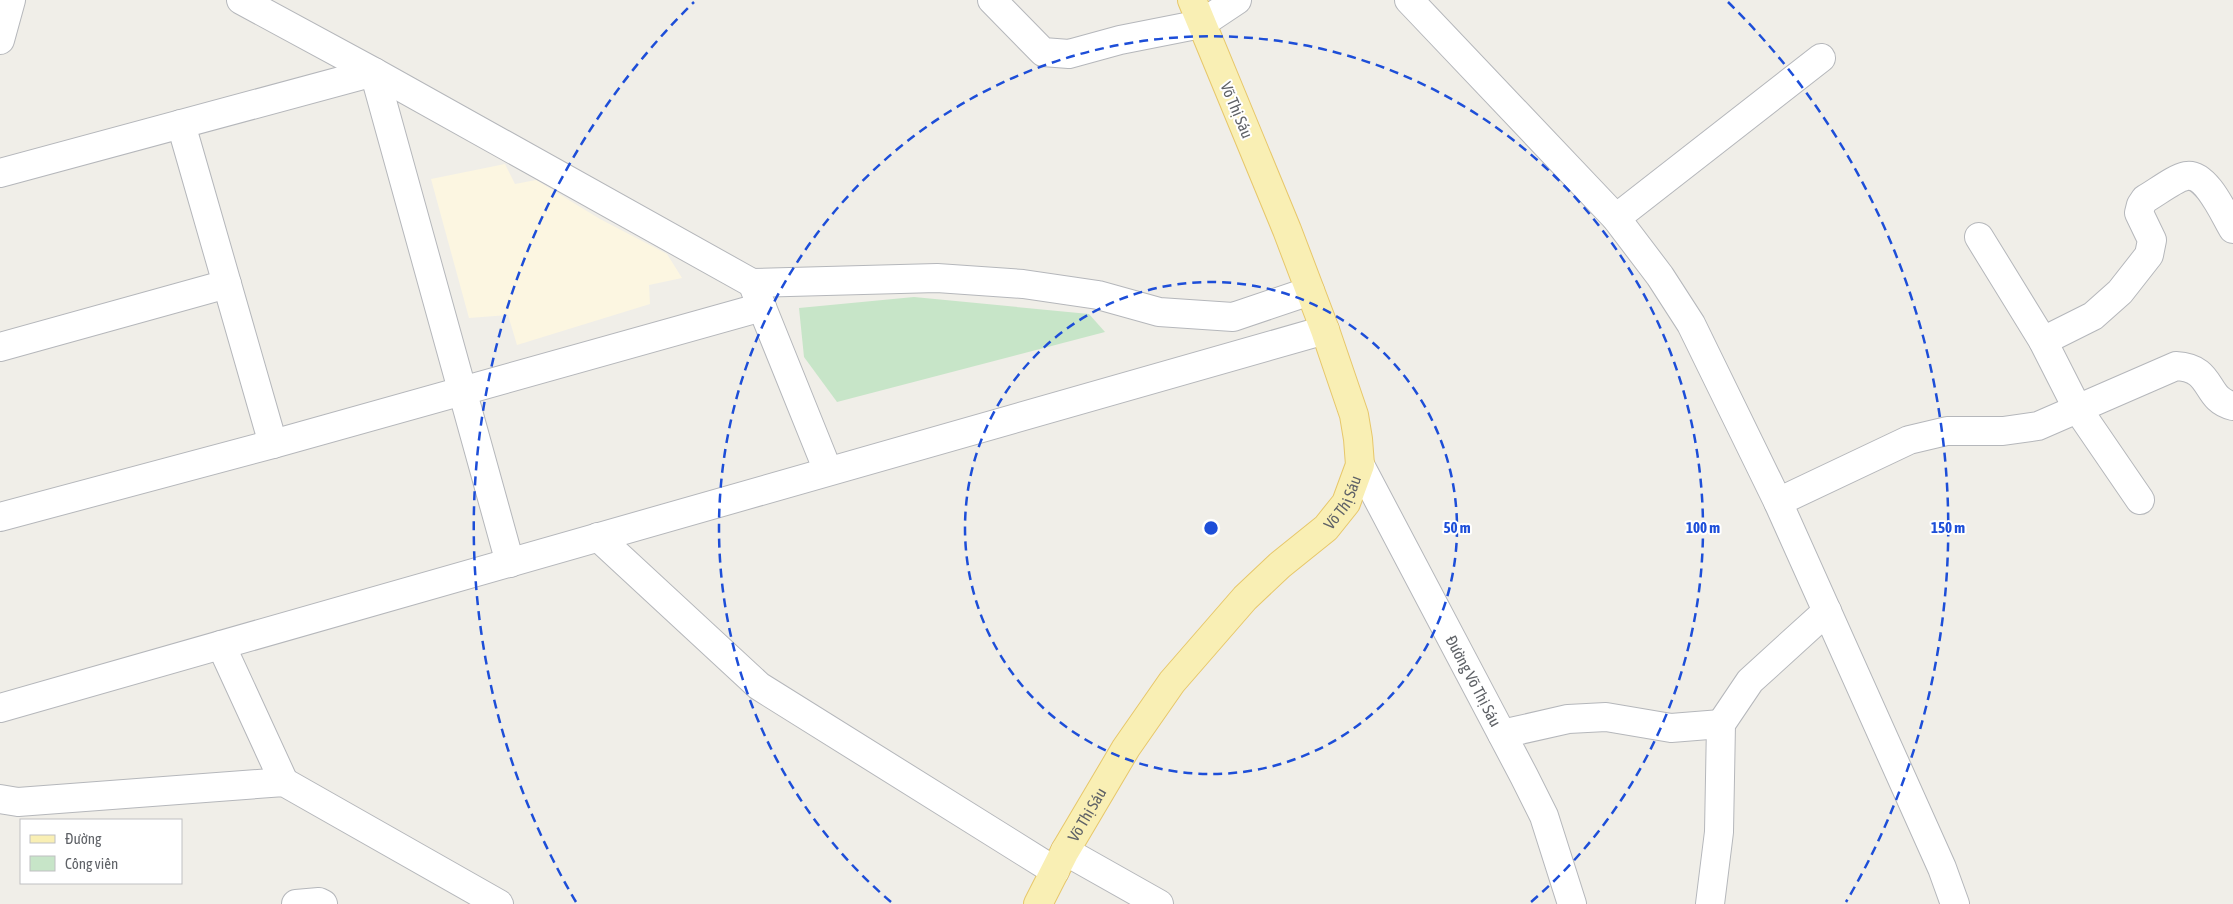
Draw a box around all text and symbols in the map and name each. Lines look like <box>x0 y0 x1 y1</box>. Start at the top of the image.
street label: Võ Thị Sáu <box>1217 79 1257 141</box>
street label: Võ Thị Sáu <box>1320 473 1364 533</box>
centre of rings <box>1202 519 1220 537</box>
text: 50 m <box>1444 519 1471 536</box>
text: 100 m <box>1686 519 1720 536</box>
text: 150 m <box>1931 519 1965 536</box>
street label: Đường Võ Thị Sáu <box>1442 632 1505 729</box>
street label: Võ Thị Sáu <box>1064 784 1110 845</box>
legend <box>20 819 182 884</box>
text: Đường <box>65 830 102 847</box>
text: Công viên <box>65 855 118 872</box>

